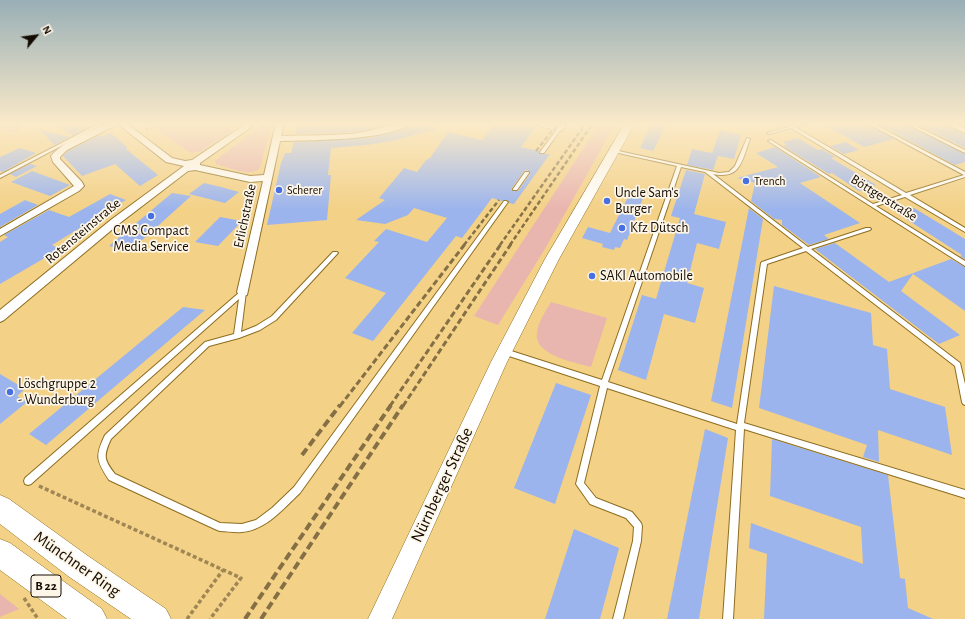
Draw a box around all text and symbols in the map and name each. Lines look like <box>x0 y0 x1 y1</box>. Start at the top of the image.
north arrow <box>16 16 56 56</box>
text: N <box>40 24 54 36</box>
street label: Böttgerstraße <box>848 171 920 225</box>
place label: Trench <box>754 174 786 188</box>
marker: Trench <box>741 176 751 186</box>
street label: Erlichstraße <box>230 182 260 250</box>
place label: Scherer <box>287 183 322 197</box>
marker: Scherer <box>274 185 284 195</box>
place label: Uncle Sam's Burger <box>615 185 679 218</box>
street label: Rotensteinstraße <box>42 195 124 267</box>
marker: Uncle Sam's Burger <box>602 196 612 206</box>
marker: CMS Compact Media Service <box>146 211 156 221</box>
place label: Kfz Dütsch <box>630 220 688 236</box>
place label: CMS Compact Media Service <box>113 223 189 256</box>
marker: Kfz Dütsch <box>617 223 627 233</box>
place label: SAKI Automobile <box>600 268 693 284</box>
marker: SAKI Automobile <box>587 271 597 281</box>
place label: Löschgruppe 2 - Wunderburg <box>18 376 96 408</box>
marker: Löschgruppe 2 - Wunderburg <box>5 387 15 397</box>
street label: Nürnberger Straße <box>406 424 478 546</box>
street label: Münchner Ring <box>30 527 124 601</box>
road number: B 22 <box>31 575 61 597</box>

